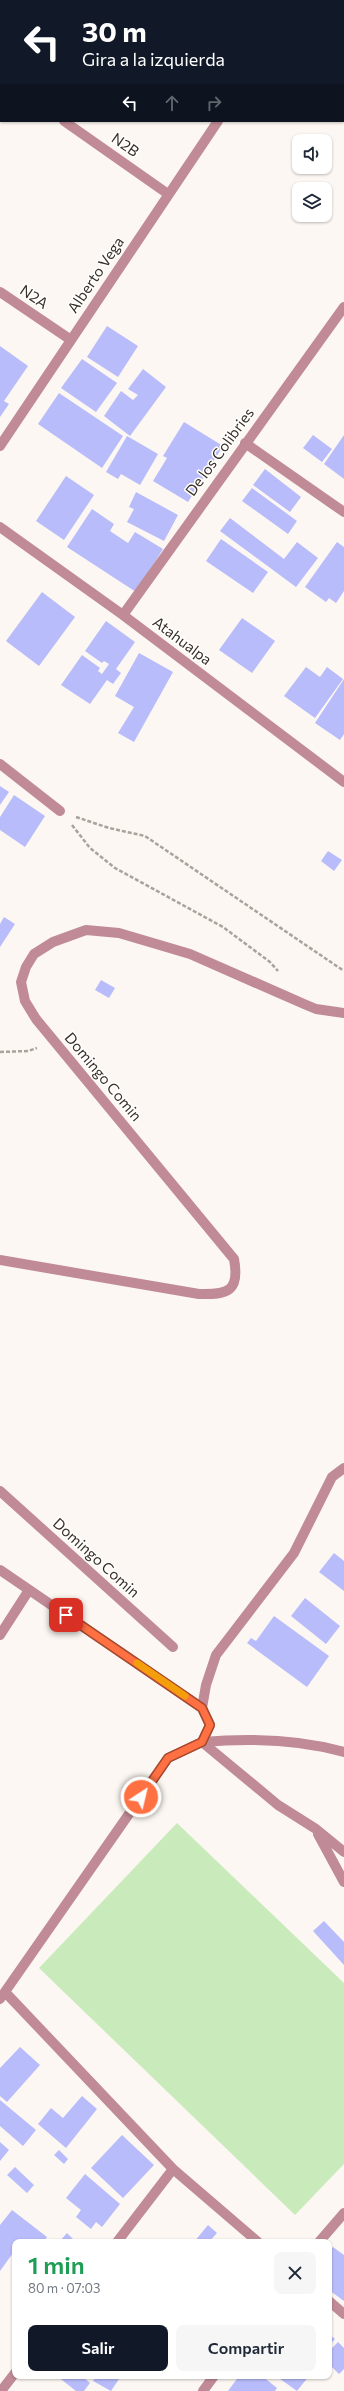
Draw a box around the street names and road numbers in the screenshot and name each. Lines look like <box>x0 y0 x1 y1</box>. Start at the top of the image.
street label: N2B <box>108 128 143 160</box>
street label: Alberto Vega <box>63 233 127 316</box>
street label: N2A <box>17 280 52 312</box>
street label: De los Colibries <box>181 404 257 499</box>
street label: Atahualpa <box>150 612 216 668</box>
street label: Domingo Comin <box>61 1028 146 1124</box>
street label: Domingo Comin <box>50 1514 144 1601</box>

